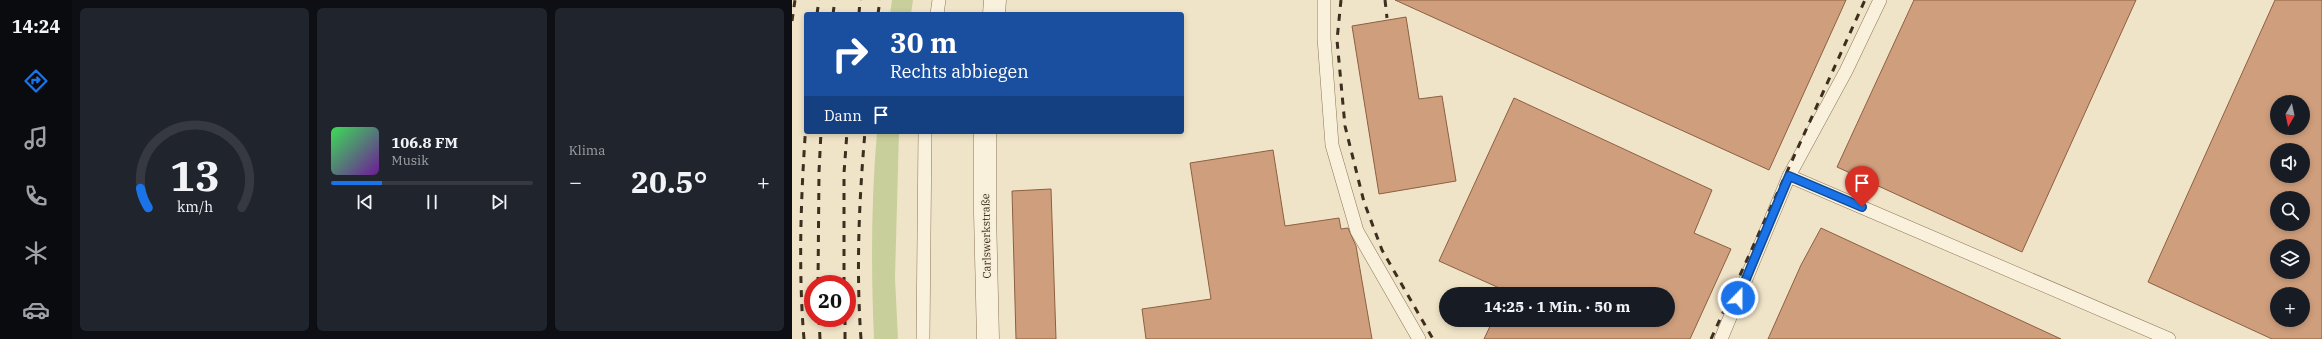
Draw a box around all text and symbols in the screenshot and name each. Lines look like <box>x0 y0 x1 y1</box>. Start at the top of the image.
text: 14:24 <box>12 15 60 38</box>
text: 30 m <box>890 24 957 61</box>
icon: right <box>824 28 876 80</box>
text: Rechts abbiegen <box>890 60 1029 83</box>
icon: directions <box>22 67 50 95</box>
north arrow <box>2270 95 2310 135</box>
map controls <box>2270 95 2310 327</box>
icon: arrive <box>870 104 892 126</box>
text: Dann <box>824 106 862 125</box>
icon: music <box>22 124 50 152</box>
text: 106.8 FM <box>391 133 458 152</box>
text: Klima <box>569 142 605 159</box>
button: sound <box>2270 143 2310 183</box>
text: 13 <box>170 147 220 201</box>
text: Musik <box>391 152 429 169</box>
text: 20.5° <box>631 162 708 201</box>
pin <box>1845 166 1879 207</box>
text: − <box>569 167 582 196</box>
text: + <box>757 167 770 196</box>
icon: arrive <box>1851 172 1873 194</box>
icon: phone <box>22 182 50 210</box>
icon: previous <box>354 191 376 213</box>
icon: pause <box>421 191 443 213</box>
icon: next <box>488 191 510 213</box>
button: search <box>2270 191 2310 231</box>
street label: Carlswerkstraße <box>978 193 994 279</box>
text: km/h <box>177 196 213 215</box>
icon: climate <box>22 239 50 267</box>
button: layers <box>2270 239 2310 279</box>
speed limit sign: 20 <box>804 275 856 327</box>
position arrow <box>1717 277 1759 319</box>
button: + <box>2270 287 2310 327</box>
icon: car <box>22 296 50 324</box>
text: 14:25 · 1 Min. · 50 m <box>1484 297 1630 316</box>

